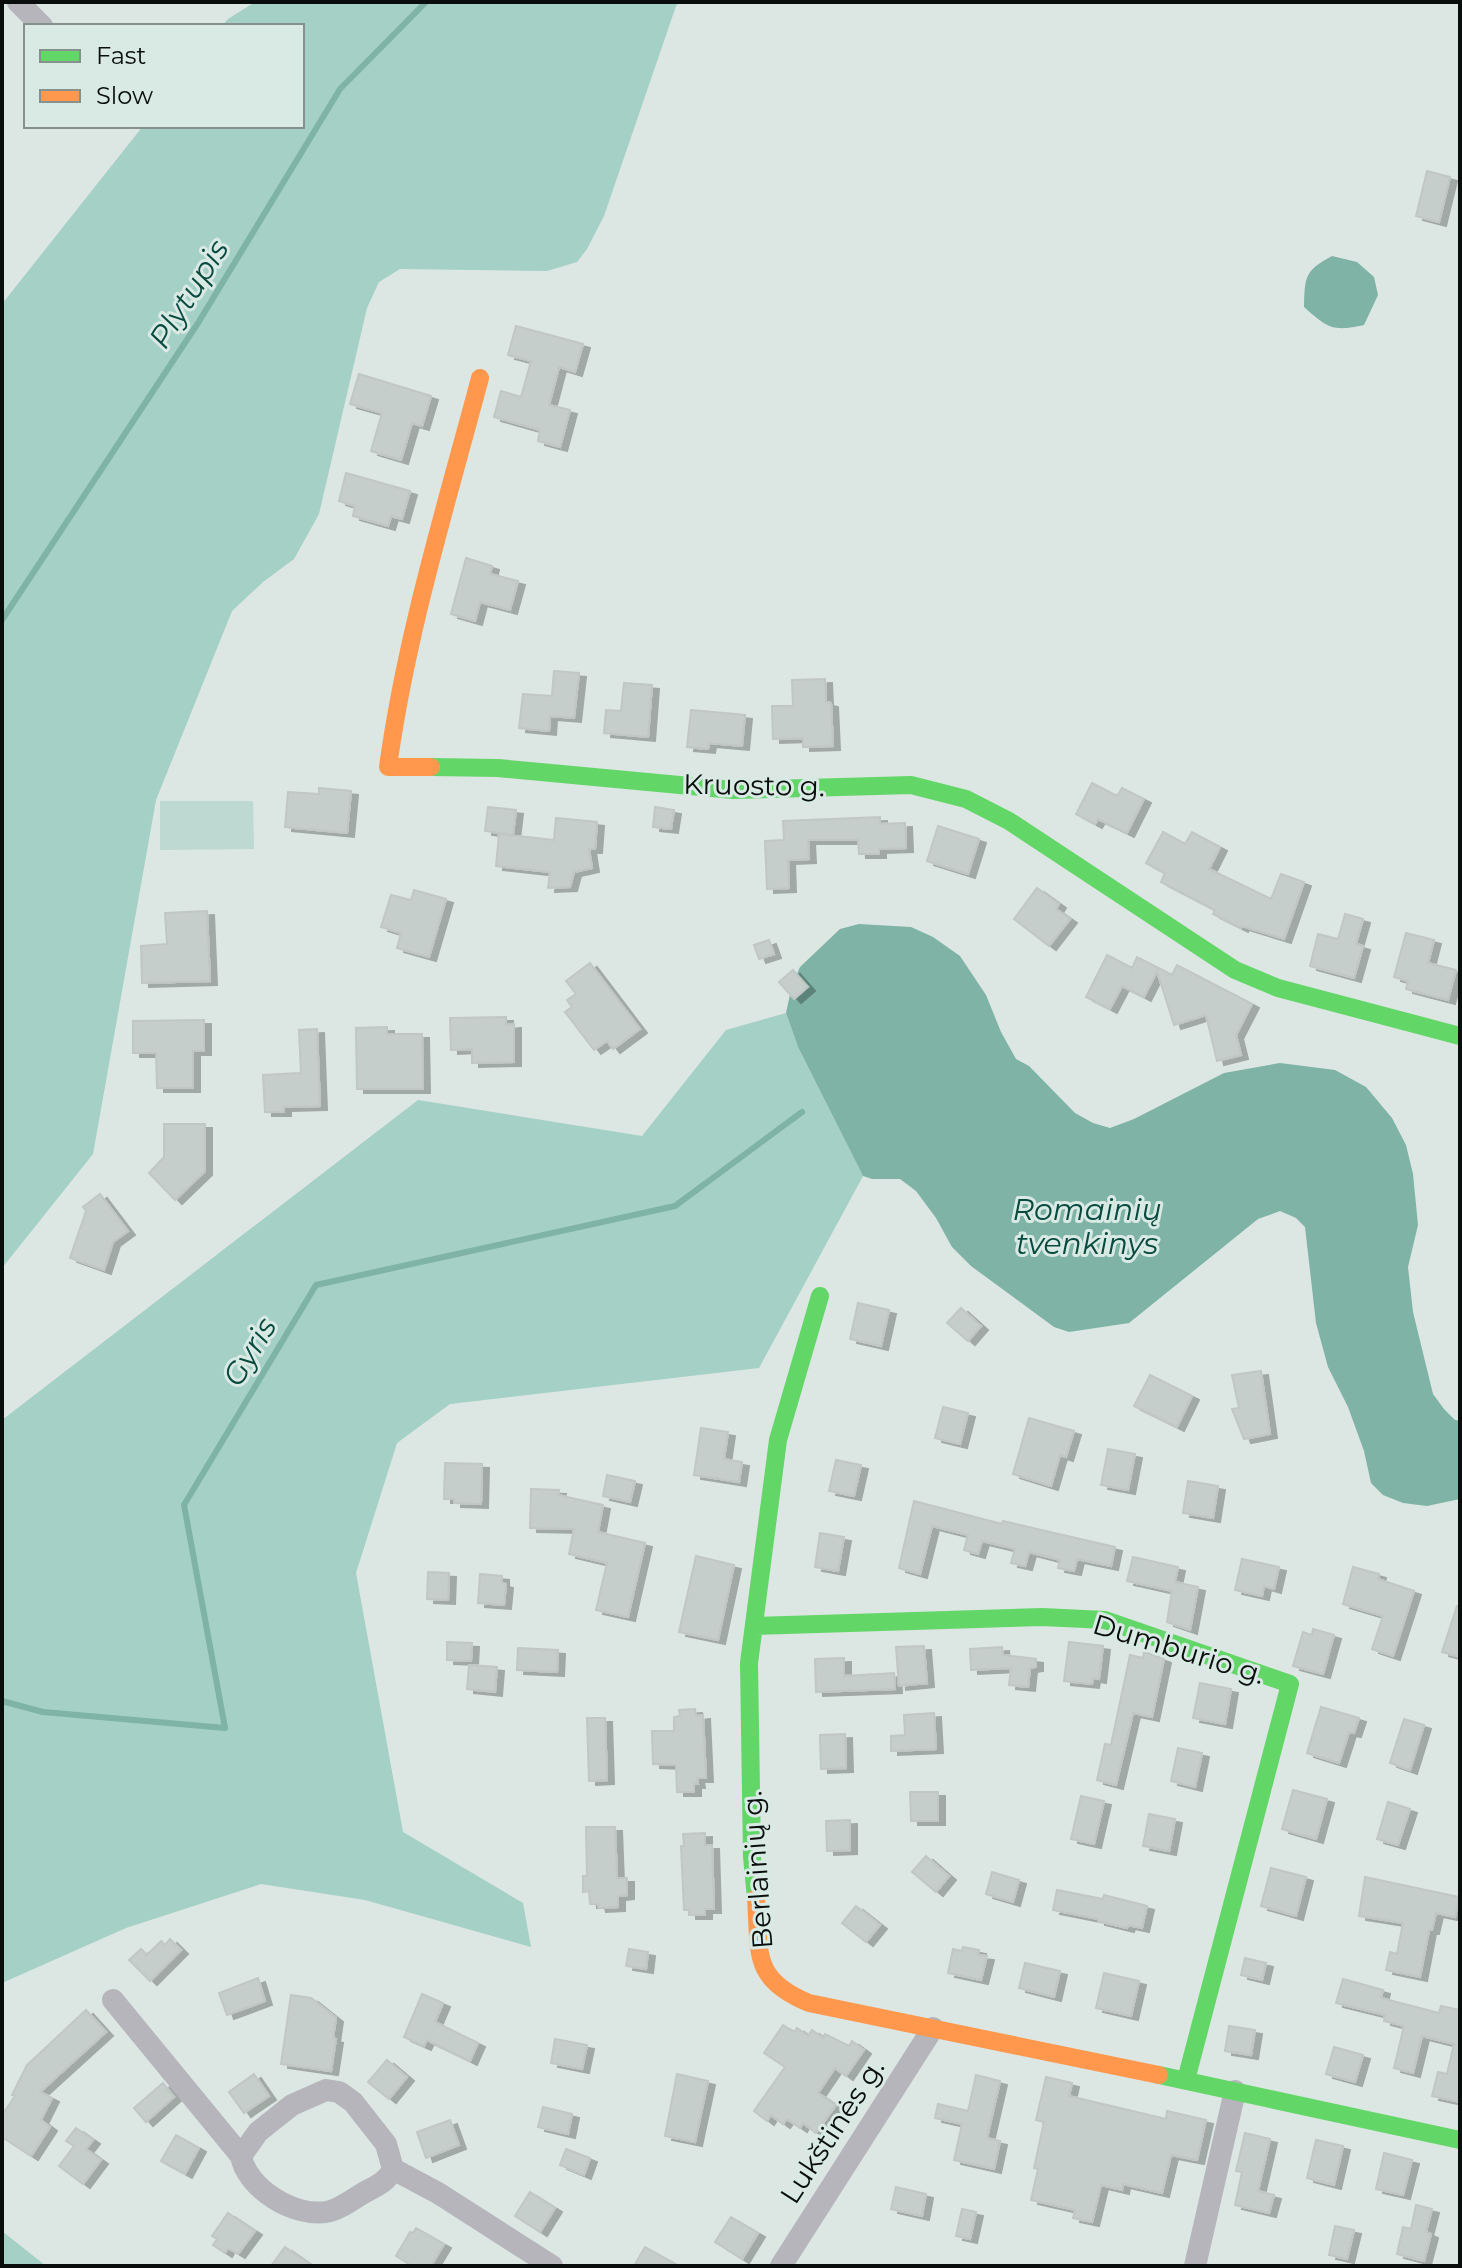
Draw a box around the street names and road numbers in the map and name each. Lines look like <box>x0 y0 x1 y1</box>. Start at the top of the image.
street label: Kruosto g. <box>683 767 825 803</box>
street label: Dumburio g. <box>1089 1607 1269 1691</box>
street label: Berlainių g. <box>735 1790 779 1950</box>
street label: Lukštinės g. <box>773 2052 891 2210</box>

